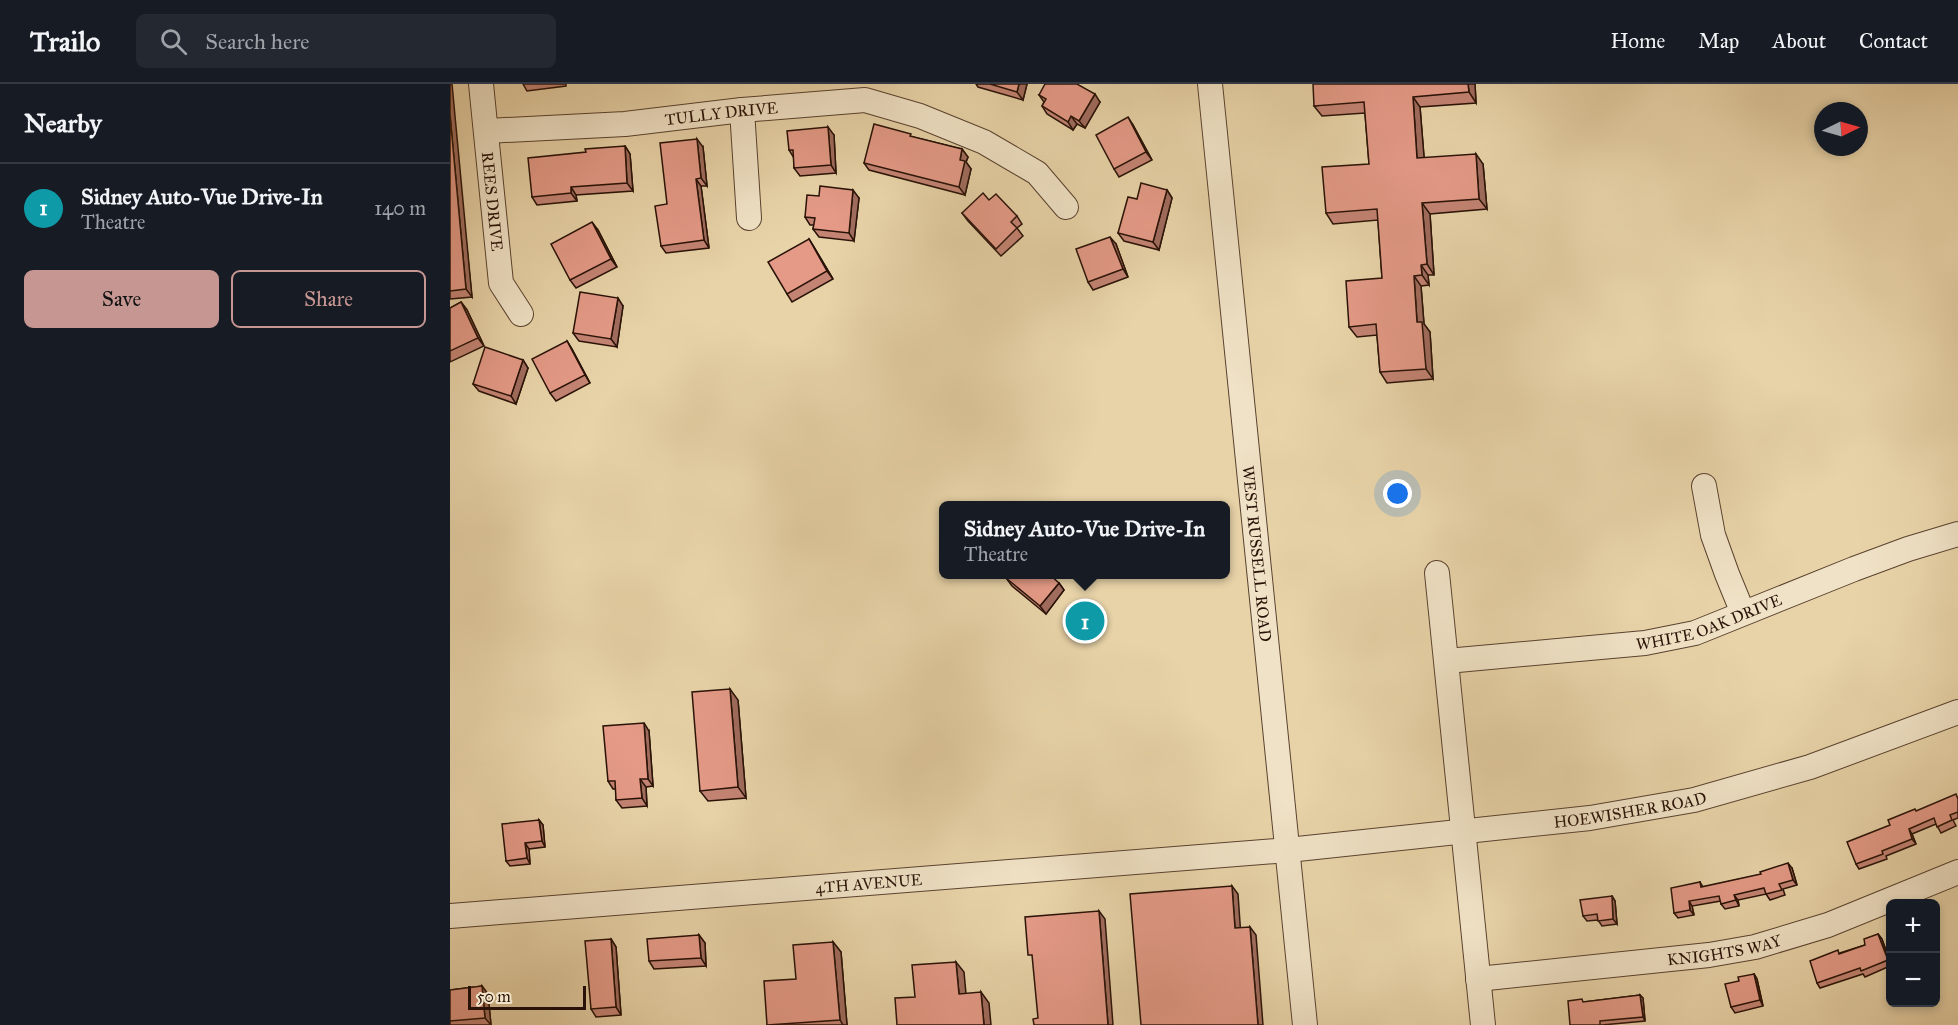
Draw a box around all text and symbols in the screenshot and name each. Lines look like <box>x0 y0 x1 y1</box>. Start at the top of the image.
search box <box>136 14 556 68</box>
text: Trailo <box>30 24 100 59</box>
icon: search <box>157 25 190 58</box>
text: Search here <box>205 28 309 55</box>
text: Home <box>1610 28 1665 54</box>
text: Map <box>1698 28 1739 54</box>
text: About <box>1772 28 1826 54</box>
text: Contact <box>1859 28 1928 54</box>
street label: TULLY DRIVE <box>664 98 778 129</box>
north arrow <box>1814 102 1868 156</box>
text: Nearby <box>24 107 102 139</box>
street label: REES DRIVE <box>478 151 507 252</box>
text: Sidney Auto-Vue Drive-In <box>81 183 323 210</box>
text: 1 <box>40 196 47 220</box>
text: 140 m <box>374 196 426 220</box>
text: Theatre <box>81 210 145 234</box>
button: Save <box>24 270 219 328</box>
button: Share <box>231 270 426 328</box>
street label: WEST RUSSELL ROAD <box>1239 465 1275 643</box>
your location <box>1383 479 1412 508</box>
popup <box>939 501 1230 579</box>
text: Sidney Auto-Vue Drive-In <box>964 515 1205 542</box>
text: Theatre <box>964 542 1028 566</box>
street label: WHITE OAK DRIVE <box>1635 590 1785 654</box>
pin: 1 <box>1066 598 1104 644</box>
street label: HOEWISHER ROAD <box>1553 788 1709 832</box>
street label: 4TH AVENUE <box>815 870 923 897</box>
map controls <box>1886 899 1940 1007</box>
button: + <box>1886 899 1940 953</box>
street label: KNIGHTS WAY <box>1666 930 1784 969</box>
button: − <box>1886 953 1940 1007</box>
scale bar <box>468 983 586 1010</box>
text: 50 m <box>477 987 511 1006</box>

